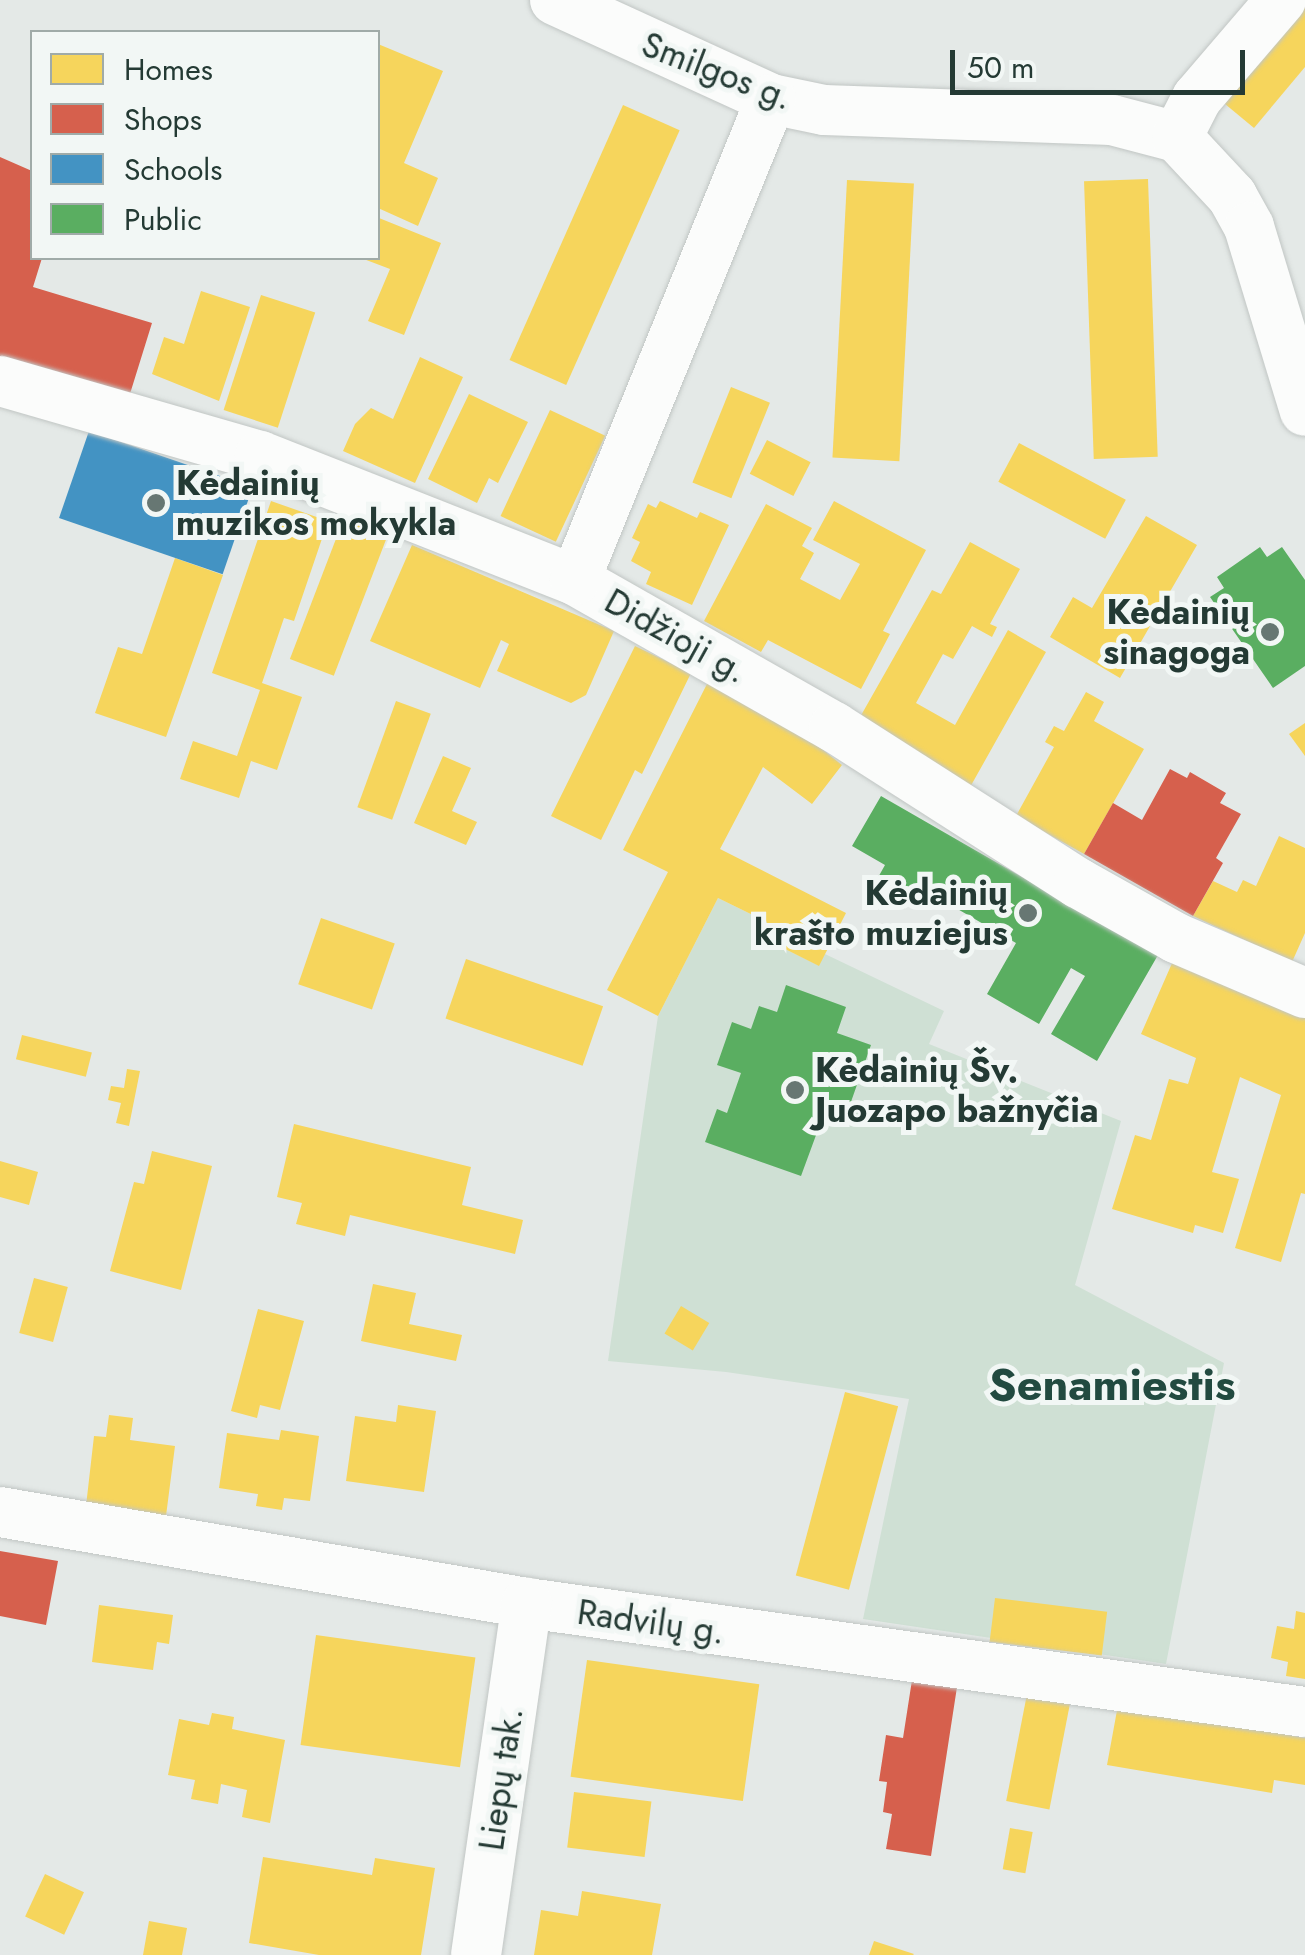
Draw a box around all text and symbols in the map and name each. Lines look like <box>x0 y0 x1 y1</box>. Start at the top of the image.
street label: Smilgos g. <box>636 23 798 119</box>
legend <box>30 30 380 260</box>
scale bar <box>955 30 1250 92</box>
text: 50 m <box>967 46 1034 89</box>
text: Homes <box>124 48 213 91</box>
text: Shops <box>124 98 202 141</box>
text: Schools <box>124 148 222 191</box>
text: Public <box>124 198 202 241</box>
place label: Kėdainių muzikos mokykla <box>176 462 456 544</box>
marker: Kėdainių muzikos mokykla <box>145 492 167 514</box>
street label: Didžioji g. <box>598 580 754 692</box>
place label: Kėdainių sinagoga <box>1103 591 1250 673</box>
marker: Kėdainių sinagoga <box>1259 621 1281 643</box>
place label: Kėdainių krašto muziejus <box>754 872 1008 954</box>
marker: Kėdainių krašto muziejus <box>1017 902 1039 924</box>
place label: Kėdainių Šv. Juozapo bažnyčia <box>815 1049 1099 1131</box>
marker: Kėdainių Šv. Juozapo bažnyčia <box>784 1079 806 1101</box>
district label: Senamiestis <box>989 1358 1235 1412</box>
street label: Radvilų g. <box>575 1591 727 1653</box>
street label: Liepų tak. <box>470 1705 532 1853</box>

